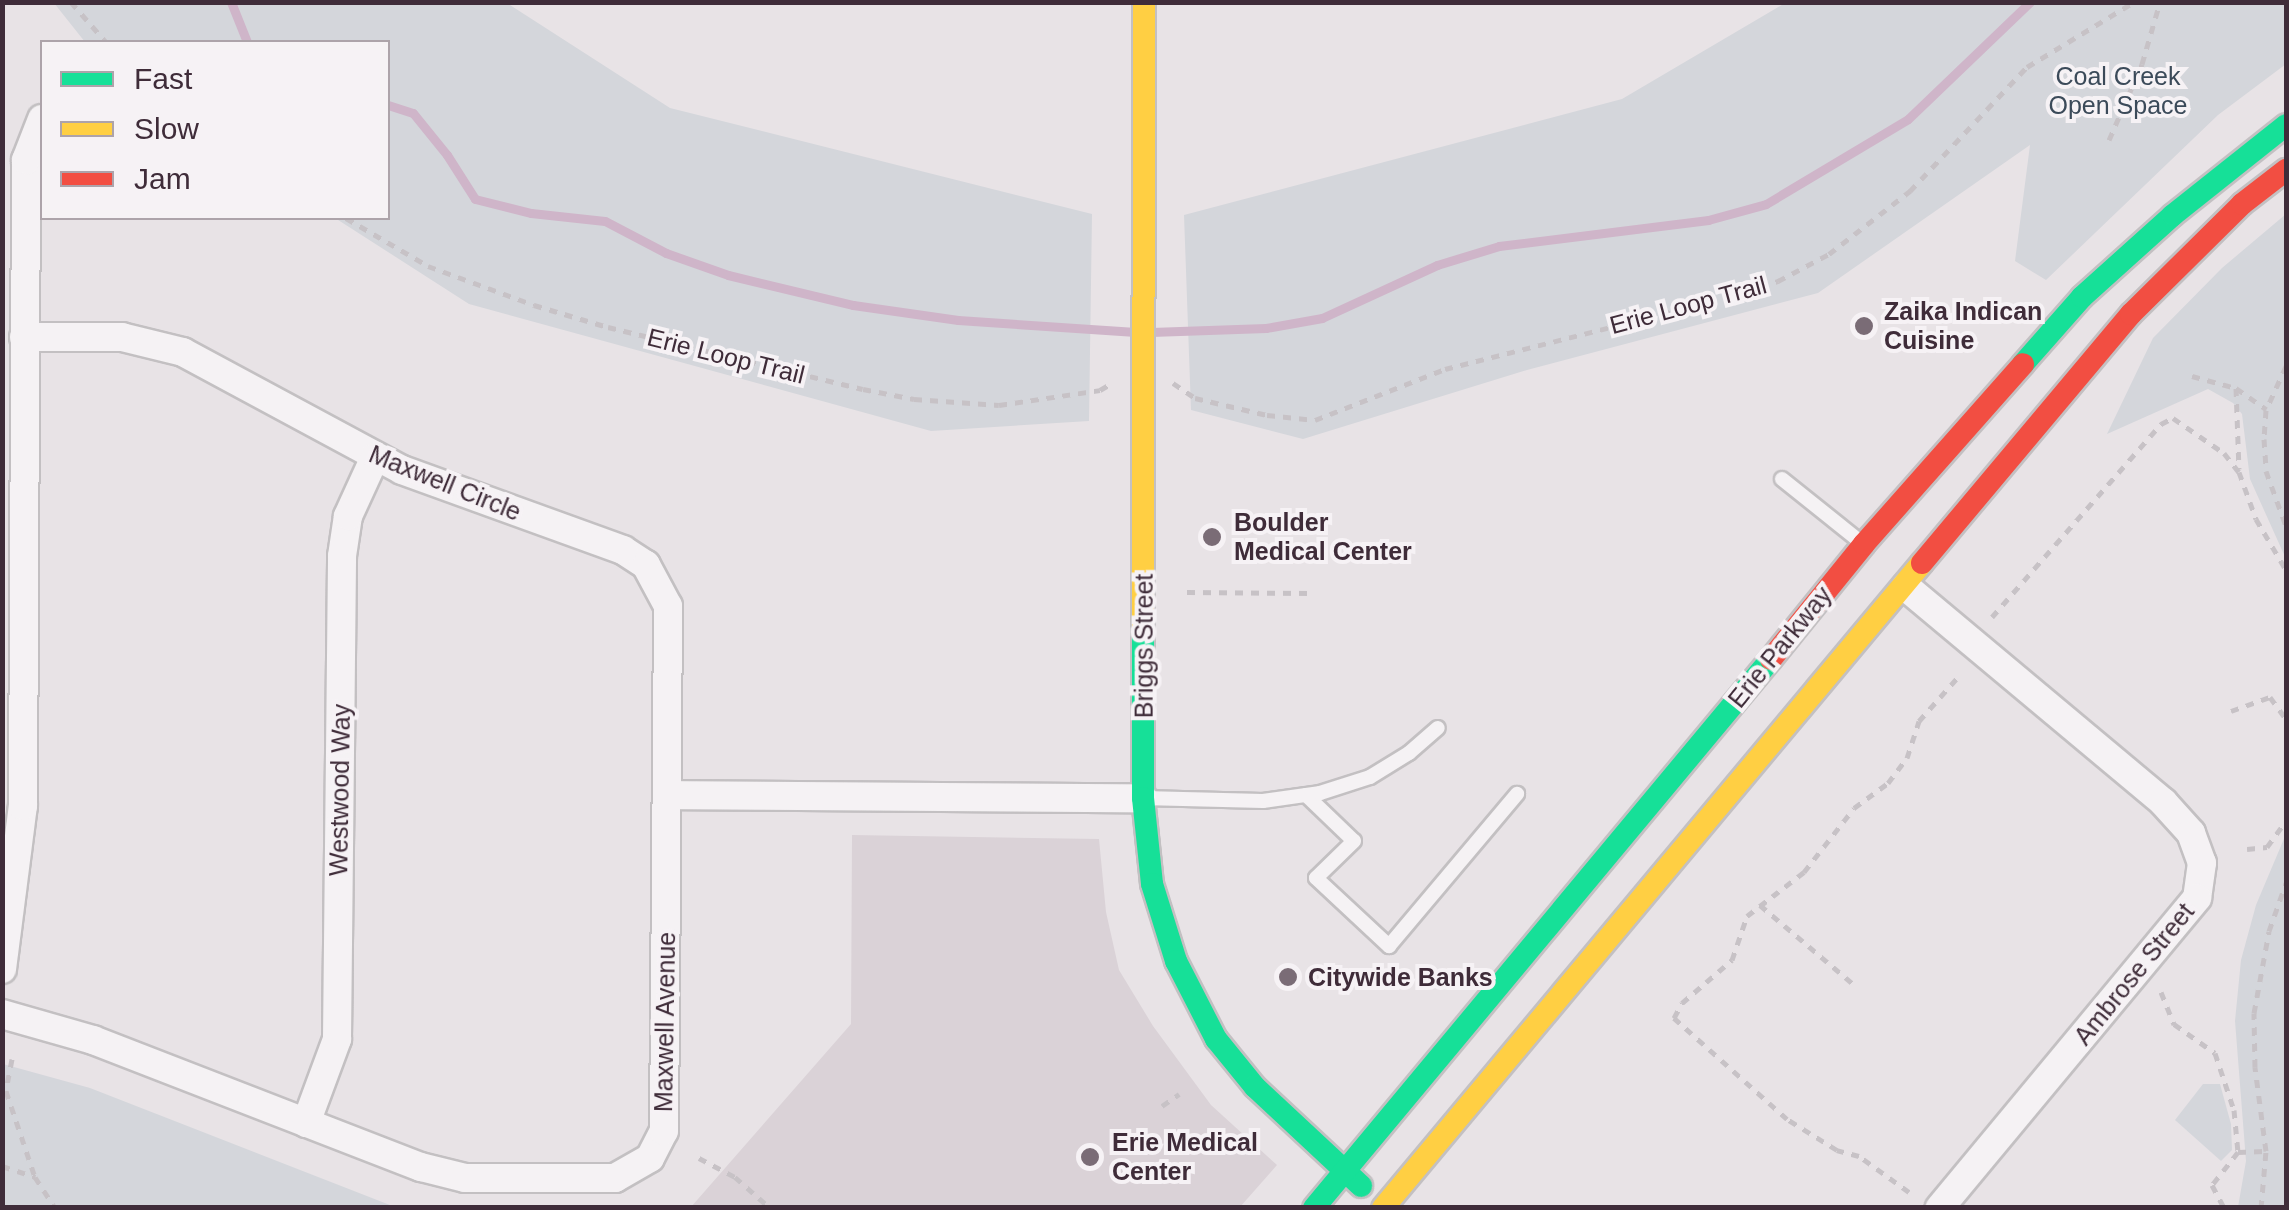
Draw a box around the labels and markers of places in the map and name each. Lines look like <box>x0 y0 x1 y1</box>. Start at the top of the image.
place label: Zaika Indican Cuisine <box>1884 297 2042 356</box>
marker: Zaika Indican Cuisine <box>1853 315 1875 337</box>
place label: Boulder Medical Center <box>1234 508 1412 567</box>
marker: Boulder Medical Center <box>1199 524 1225 550</box>
place label: Citywide Banks <box>1308 962 1493 992</box>
marker: Citywide Banks <box>1277 966 1299 988</box>
place label: Erie Medical Center <box>1112 1128 1258 1187</box>
marker: Erie Medical Center <box>1077 1144 1103 1170</box>

